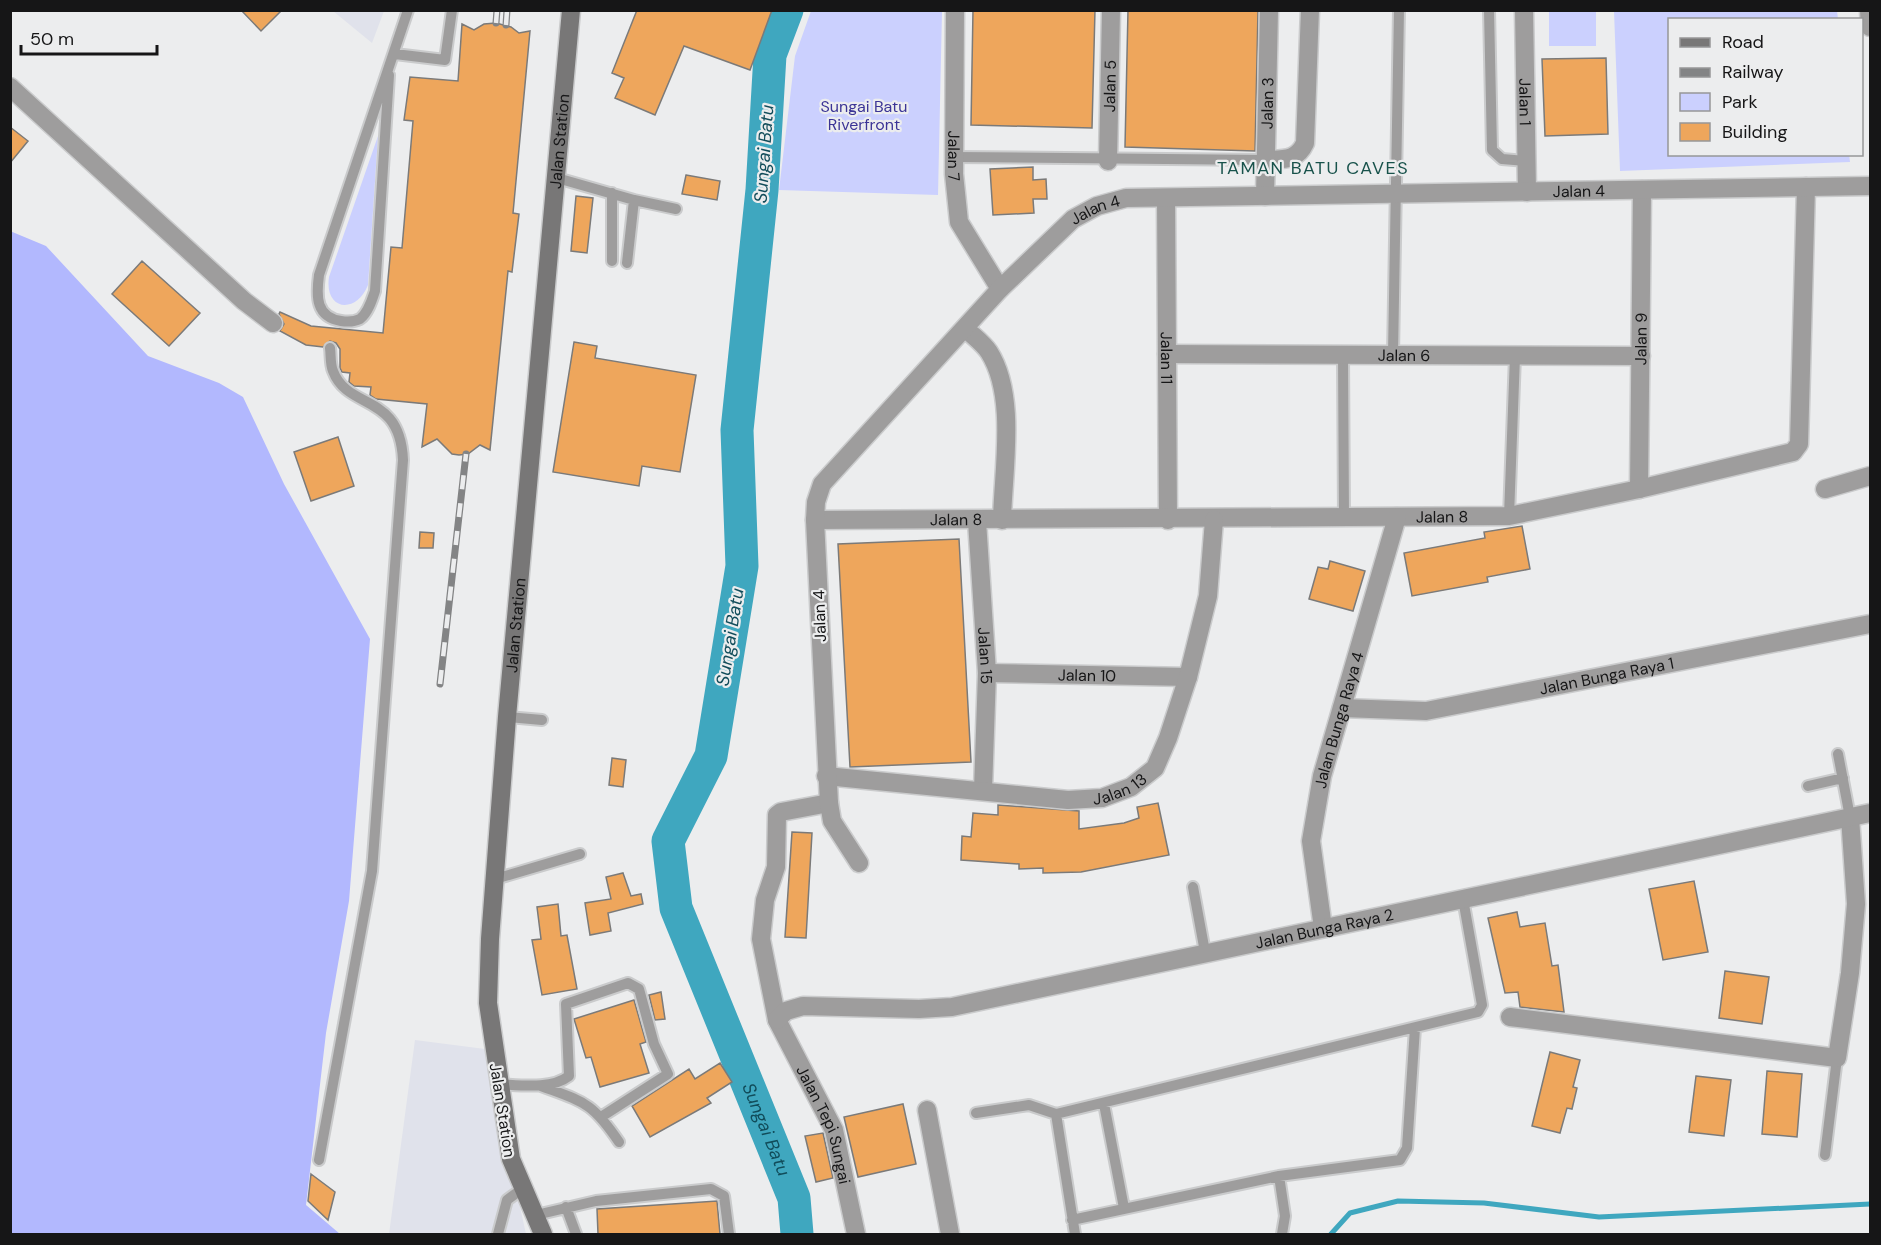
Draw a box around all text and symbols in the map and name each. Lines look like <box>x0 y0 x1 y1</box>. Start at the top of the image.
scale bar <box>21 18 158 56</box>
legend <box>1668 18 1863 156</box>
text: 50 m <box>30 27 74 51</box>
text: Road <box>1722 30 1764 54</box>
street label: Jalan 5 <box>1099 60 1121 112</box>
text: Railway <box>1722 60 1784 84</box>
street label: Jalan 3 <box>1256 77 1279 129</box>
street label: Jalan 1 <box>1514 78 1536 126</box>
text: Park <box>1722 90 1758 114</box>
street label: Jalan Station <box>545 93 574 190</box>
park label: Sungai Batu Riverfront <box>821 96 907 135</box>
water label: Sungai Batu <box>749 104 779 204</box>
text: Building <box>1722 120 1787 144</box>
street label: Jalan 7 <box>943 130 965 183</box>
district label: TAMAN BATU CAVES <box>1217 156 1409 180</box>
street label: Jalan 4 <box>1553 180 1605 202</box>
street label: Jalan 4 <box>1067 190 1122 230</box>
street label: Jalan 9 <box>1630 313 1652 365</box>
street label: Jalan 11 <box>1156 332 1177 384</box>
street label: Jalan 6 <box>1378 345 1430 366</box>
street label: Jalan 8 <box>1416 506 1468 528</box>
street label: Jalan 8 <box>930 509 982 530</box>
street label: Jalan Station <box>501 577 531 674</box>
water label: Sungai Batu <box>710 586 750 688</box>
street label: Jalan 4 <box>808 589 831 642</box>
street label: Jalan 15 <box>973 626 997 685</box>
street label: Jalan Bunga Raya 4 <box>1310 649 1368 790</box>
street label: Jalan Bunga Raya 1 <box>1538 653 1676 700</box>
street label: Jalan 10 <box>1058 664 1116 687</box>
street label: Jalan 13 <box>1093 768 1151 809</box>
street label: Jalan Bunga Raya 2 <box>1253 904 1395 954</box>
street label: Jalan Station <box>485 1061 520 1159</box>
street label: Jalan Tepi Sungai <box>791 1062 855 1186</box>
water label: Sungai Batu <box>736 1079 796 1180</box>

